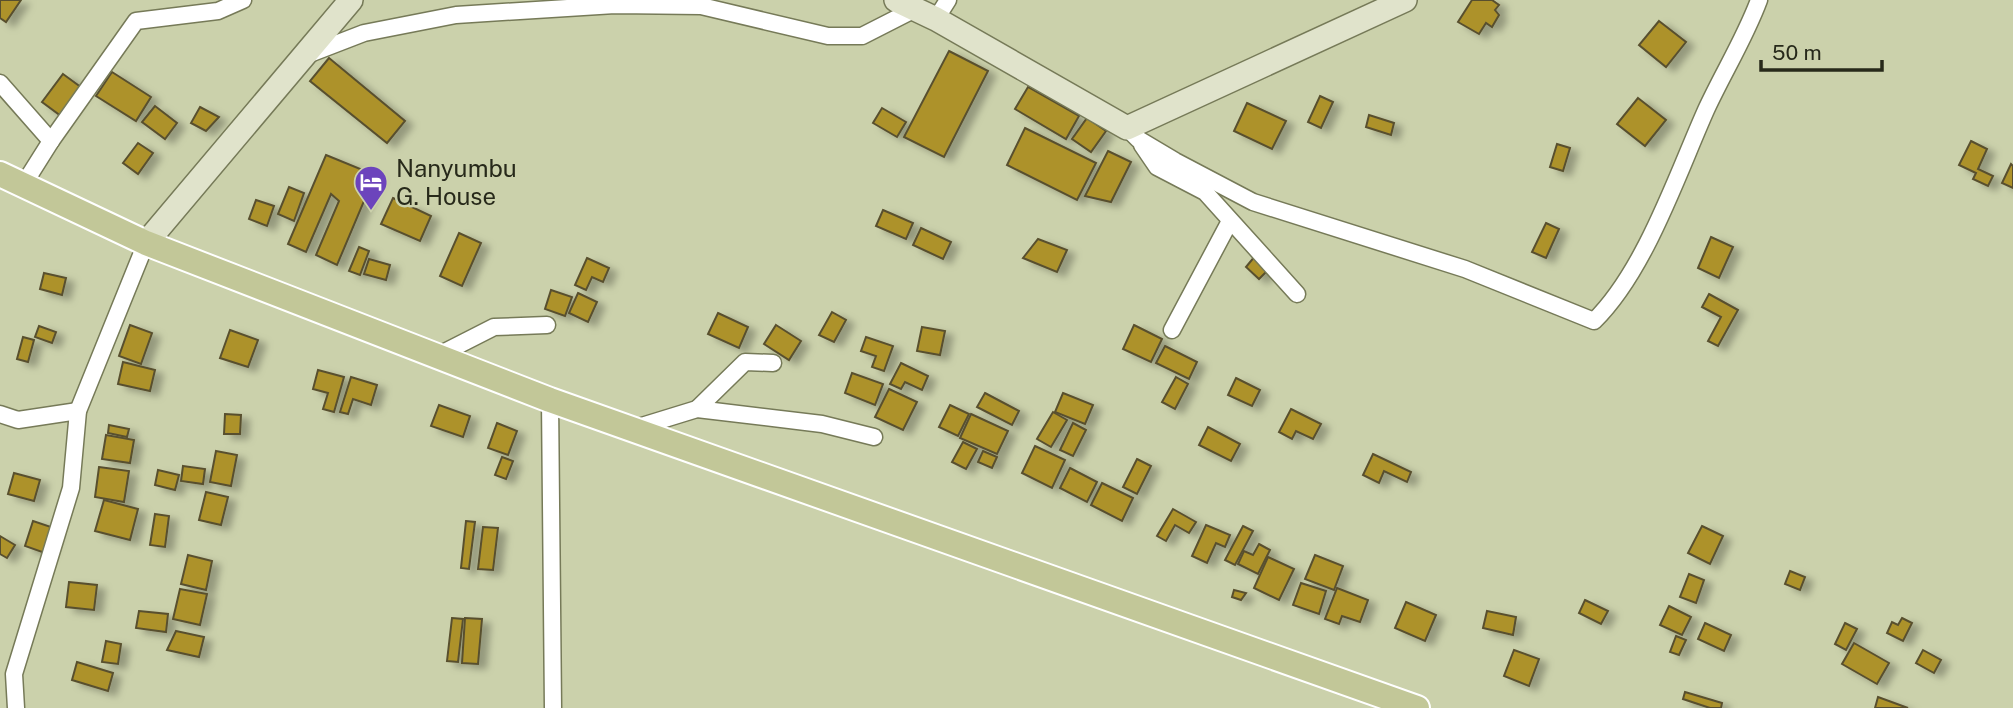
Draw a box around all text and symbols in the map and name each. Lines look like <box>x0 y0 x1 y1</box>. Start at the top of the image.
scale bar <box>1761 28 1882 72</box>
text: 50 m <box>1772 40 1822 65</box>
place label: Nanyumbu G. House <box>396 154 517 210</box>
hotel icon: Nanyumbu G. House <box>352 163 390 212</box>

